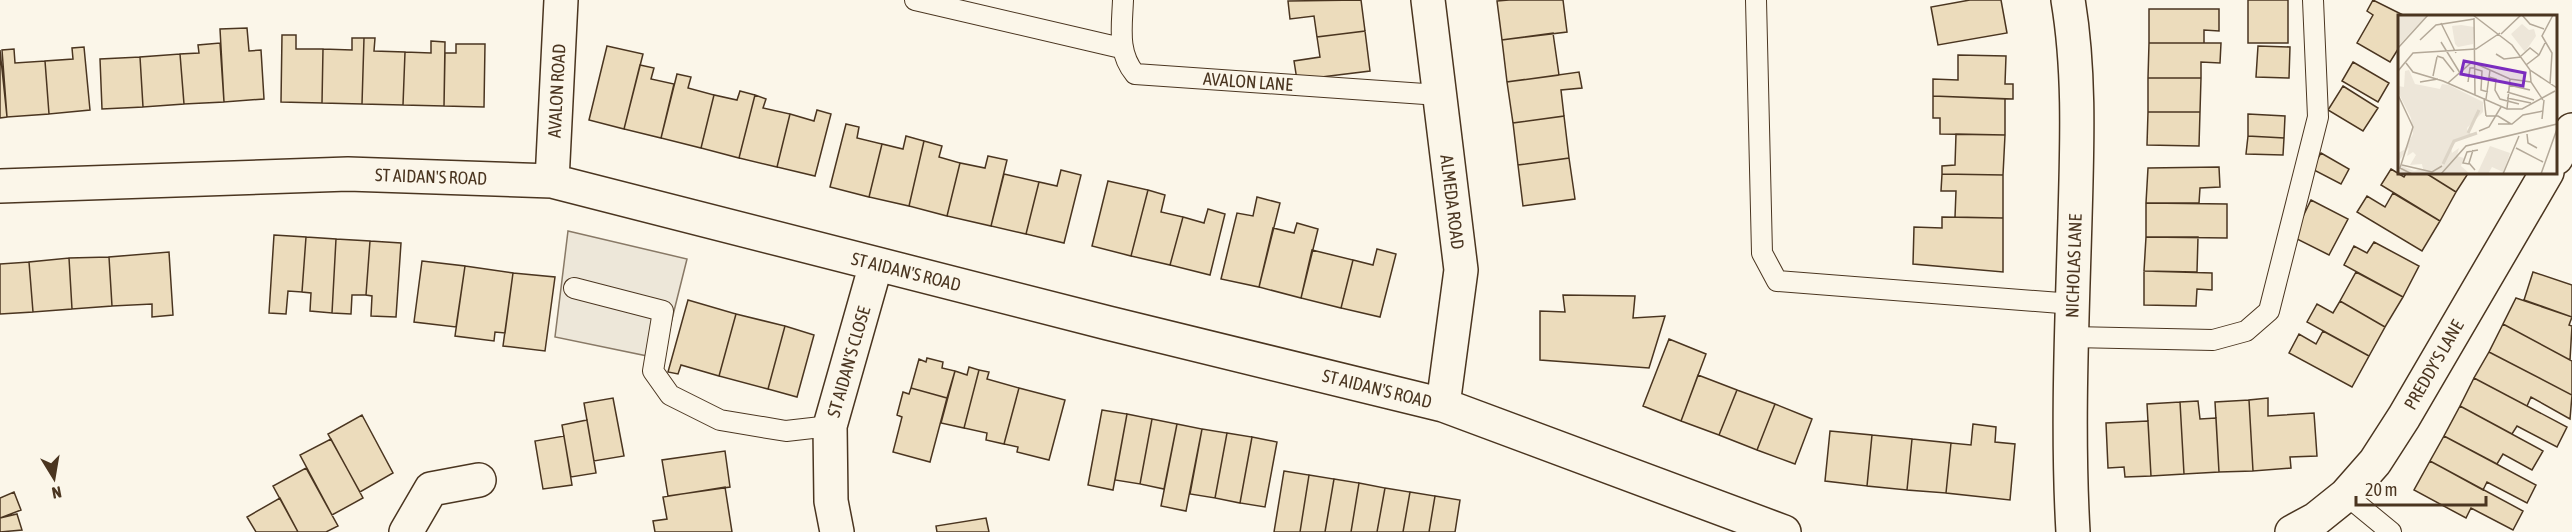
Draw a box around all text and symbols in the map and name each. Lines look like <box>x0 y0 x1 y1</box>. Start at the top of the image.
inset map <box>2398 15 2557 174</box>
street label: AVALON ROAD <box>544 43 569 139</box>
street label: AVALON LANE <box>1202 68 1294 95</box>
street label: ALMEDA ROAD <box>1436 153 1469 250</box>
street label: ST AIDAN'S ROAD <box>375 164 487 189</box>
street label: NICHOLAS LANE <box>2061 213 2086 318</box>
street label: ST AIDAN'S ROAD <box>849 248 963 295</box>
street label: ST AIDAN'S CLOSE <box>823 304 874 420</box>
street label: PREDDY'S LANE <box>2399 316 2468 413</box>
street label: ST AIDAN'S ROAD <box>1320 365 1434 412</box>
north arrow <box>24 448 84 508</box>
scale bar <box>2356 469 2486 507</box>
text: 20 m <box>2365 479 2397 500</box>
text: N <box>51 483 63 502</box>

